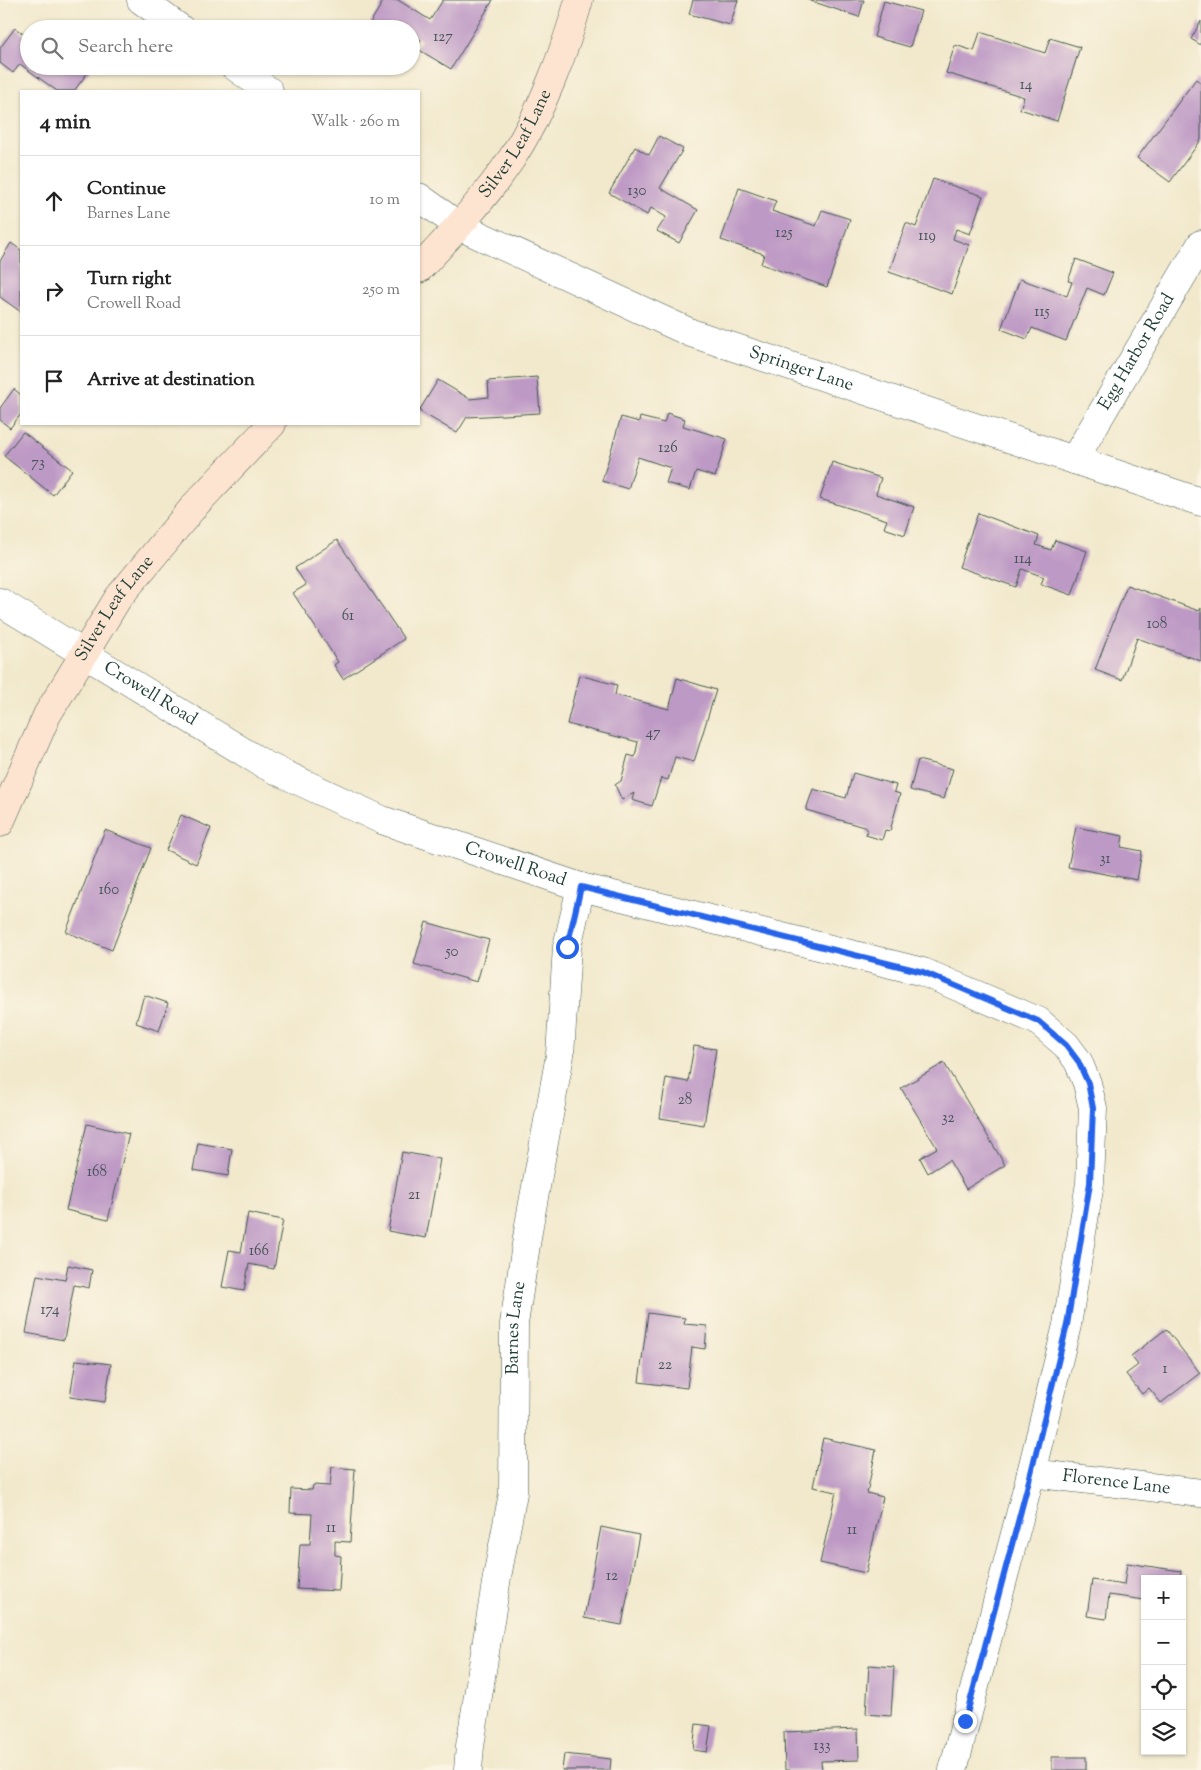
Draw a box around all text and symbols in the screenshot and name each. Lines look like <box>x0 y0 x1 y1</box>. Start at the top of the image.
search box <box>20 20 420 75</box>
house number: 127 <box>433 27 453 48</box>
icon: search <box>38 34 66 62</box>
text: Search here <box>78 34 173 61</box>
house number: 14 <box>1020 75 1033 96</box>
street label: Silver Leaf Lane <box>473 85 559 205</box>
text: 4 min <box>40 108 91 138</box>
text: Walk · 260 m <box>311 111 400 134</box>
text: Continue <box>87 176 166 203</box>
house number: 130 <box>628 181 647 202</box>
icon: ahead <box>40 187 68 215</box>
text: 10 m <box>370 189 400 212</box>
text: Barnes Lane <box>87 203 170 226</box>
house number: 125 <box>775 223 793 244</box>
house number: 119 <box>918 226 936 247</box>
text: Turn right <box>87 266 171 293</box>
icon: right <box>40 277 68 305</box>
text: 250 m <box>362 279 400 302</box>
street label: Egg Harbor Road <box>1093 289 1182 416</box>
text: Crowell Road <box>87 293 181 316</box>
house number: 115 <box>1034 302 1050 323</box>
street label: Springer Lane <box>745 340 857 399</box>
icon: arrive <box>40 367 68 395</box>
text: Arrive at destination <box>87 367 255 394</box>
house number: 126 <box>658 438 678 459</box>
house number: 73 <box>31 453 45 474</box>
house number: 114 <box>1014 549 1032 570</box>
street label: Silver Leaf Lane <box>69 550 161 667</box>
house number: 61 <box>342 606 354 627</box>
house number: 108 <box>1147 614 1167 635</box>
street label: Crowell Road <box>98 655 202 733</box>
house number: 47 <box>645 723 661 744</box>
street label: Crowell Road <box>461 836 570 894</box>
house number: 31 <box>1099 849 1111 870</box>
house number: 160 <box>99 880 119 901</box>
route start <box>556 936 579 959</box>
house number: 50 <box>444 942 459 963</box>
house number: 28 <box>678 1090 692 1111</box>
house number: 32 <box>941 1108 955 1129</box>
house number: 168 <box>87 1162 107 1183</box>
house number: 21 <box>408 1185 420 1206</box>
house number: 166 <box>249 1241 269 1262</box>
street label: Barnes Lane <box>501 1279 533 1375</box>
house number: 174 <box>40 1300 60 1321</box>
house number: 22 <box>658 1355 672 1376</box>
house number: 1 <box>1162 1359 1168 1380</box>
street label: Florence Lane <box>1061 1464 1172 1502</box>
house number: 11 <box>326 1518 336 1539</box>
house number: 11 <box>847 1520 857 1541</box>
house number: 12 <box>606 1566 618 1587</box>
map controls <box>1141 1575 1186 1755</box>
button: + <box>1141 1575 1186 1620</box>
button: − <box>1141 1620 1186 1665</box>
button: locate <box>1141 1665 1186 1710</box>
route end <box>954 1710 977 1733</box>
button: layers <box>1141 1710 1186 1755</box>
house number: 133 <box>813 1736 831 1757</box>

